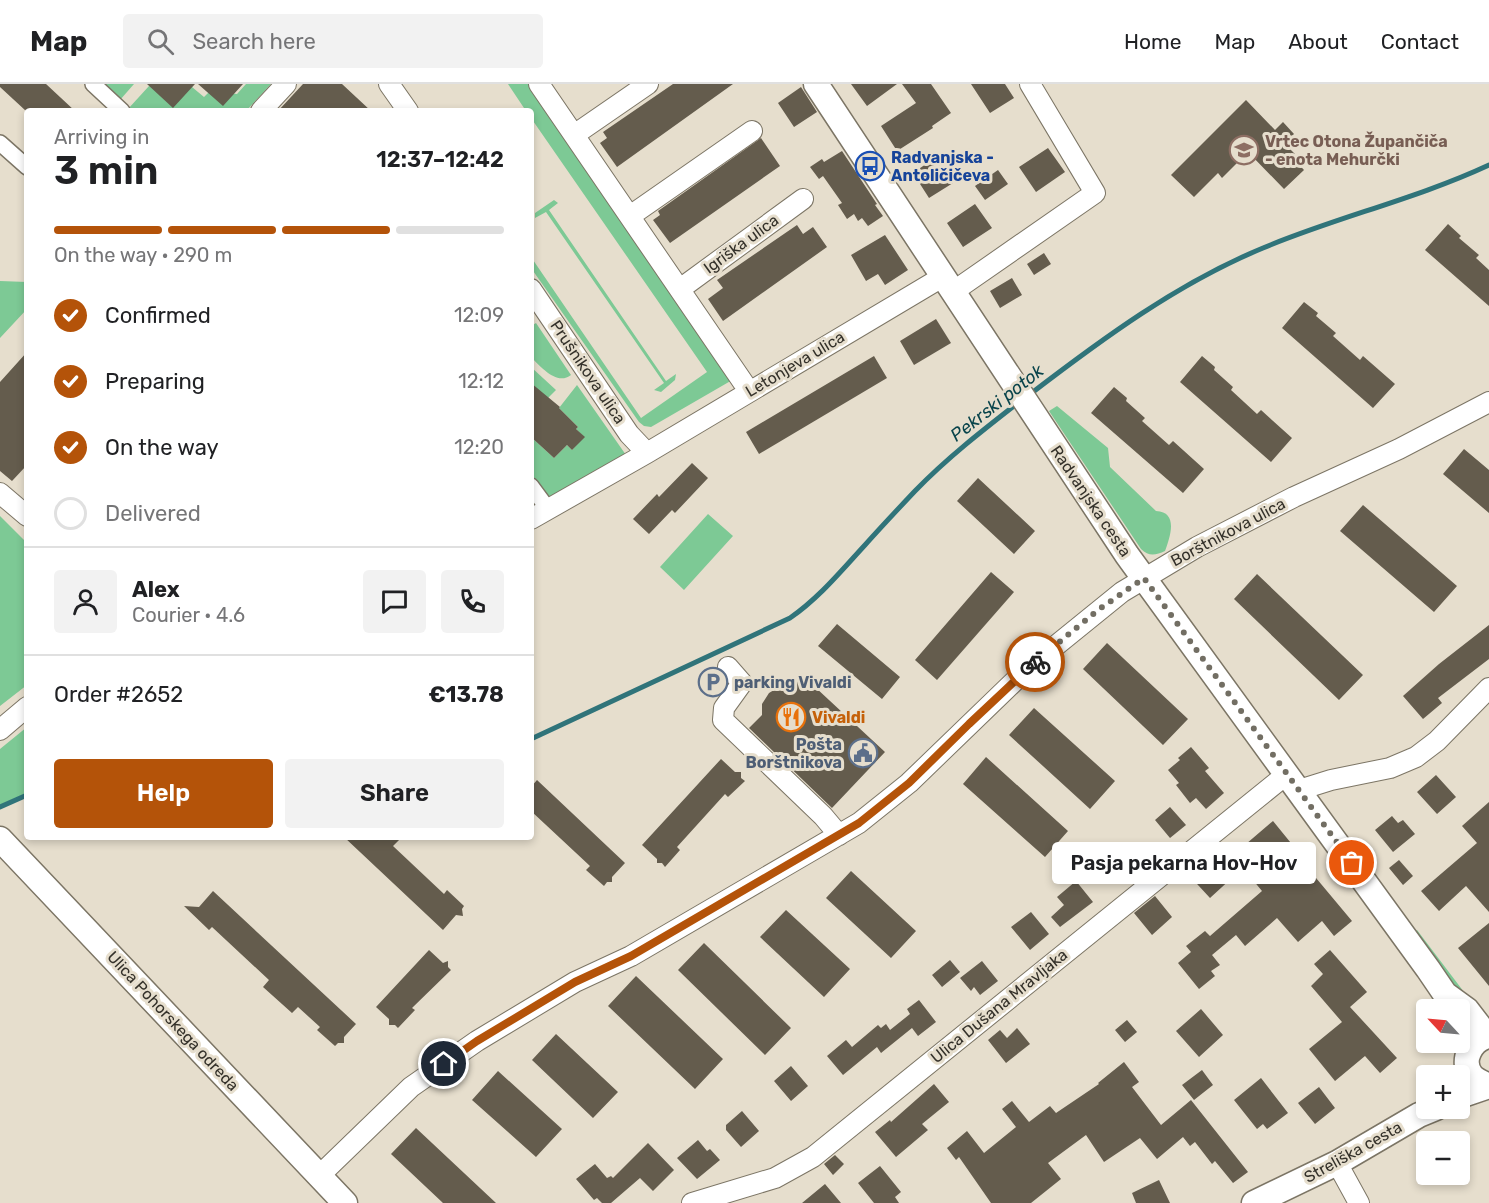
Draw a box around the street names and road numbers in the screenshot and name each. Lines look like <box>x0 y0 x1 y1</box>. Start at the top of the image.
street label: Igriška ulica <box>700 210 782 278</box>
street label: Prušnikova ulica <box>546 317 630 427</box>
street label: Letonjeva ulica <box>742 327 848 401</box>
street label: Radvanjska cesta <box>1047 442 1135 560</box>
street label: Borštnikova ulica <box>1167 494 1289 570</box>
street label: Ulica Dušana Mravljaka <box>927 945 1071 1067</box>
street label: Ulica Pohorskega odreda <box>103 947 243 1095</box>
street label: Streliška cesta <box>1301 1117 1405 1187</box>

